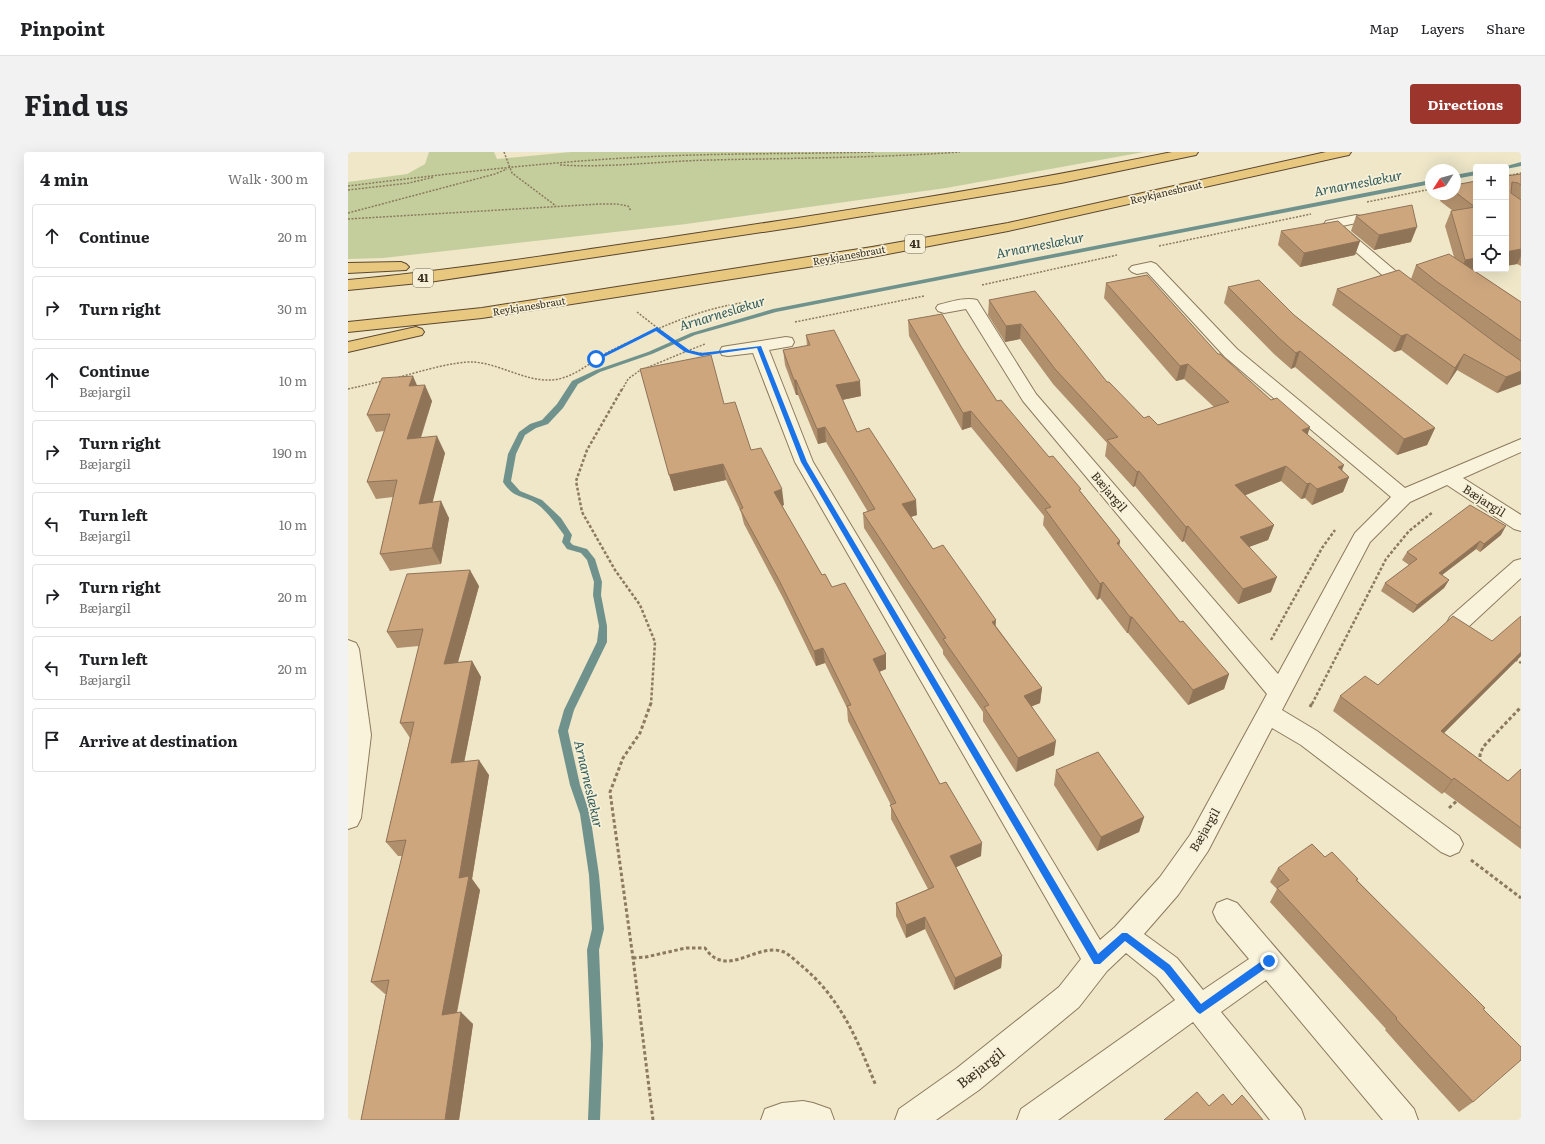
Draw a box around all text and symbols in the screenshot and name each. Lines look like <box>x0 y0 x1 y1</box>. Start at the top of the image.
text: Pinpoint <box>20 14 105 42</box>
text: Map <box>1369 18 1399 38</box>
text: Layers <box>1421 18 1464 38</box>
text: Share <box>1486 18 1525 38</box>
text: Find us <box>24 83 128 125</box>
button: Directions <box>1410 84 1521 124</box>
north arrow <box>1425 164 1461 200</box>
map controls <box>1473 164 1509 272</box>
button: + <box>1473 164 1509 200</box>
water label: Arnarneslækur <box>1312 165 1404 200</box>
text: 4 min <box>40 166 89 191</box>
text: Walk · 300 m <box>228 169 308 188</box>
street label: Reykjanesbraut <box>1128 176 1203 207</box>
button: − <box>1473 200 1509 236</box>
icon: ahead <box>41 225 63 247</box>
text: Continue <box>79 225 149 248</box>
text: 20 m <box>278 227 307 246</box>
water label: Arnarneslækur <box>994 227 1086 262</box>
road number: 41 <box>905 235 925 253</box>
button: locate <box>1473 236 1509 272</box>
street label: Reykjanesbraut <box>811 241 886 268</box>
road number: 41 <box>413 269 433 287</box>
water label: Arnarneslækur <box>676 290 767 335</box>
street label: Reykjanesbraut <box>491 292 566 319</box>
icon: right <box>41 297 63 319</box>
text: Turn right <box>79 297 161 320</box>
text: 30 m <box>277 299 307 318</box>
route start <box>587 350 605 368</box>
text: Continue <box>79 359 149 382</box>
icon: ahead <box>41 369 63 391</box>
text: 10 m <box>279 371 307 390</box>
text: Bæjargil <box>79 382 131 401</box>
text: Turn right <box>79 431 161 454</box>
icon: right <box>41 441 63 463</box>
text: 190 m <box>272 443 307 462</box>
text: Bæjargil <box>79 454 131 473</box>
street label: Bæjargil <box>1087 467 1132 515</box>
street label: Bæjargil <box>1460 480 1510 521</box>
text: Turn left <box>79 503 148 526</box>
icon: left <box>41 513 63 535</box>
text: 10 m <box>279 515 307 534</box>
text: Bæjargil <box>79 526 131 545</box>
text: Turn right <box>79 575 161 598</box>
icon: right <box>41 585 63 607</box>
text: 20 m <box>278 587 307 606</box>
text: Bæjargil <box>79 598 131 617</box>
text: Turn left <box>79 647 148 670</box>
icon: left <box>41 657 63 679</box>
text: 20 m <box>278 659 307 678</box>
text: Bæjargil <box>79 670 131 689</box>
icon: arrive <box>41 729 63 751</box>
text: Arrive at destination <box>79 729 238 752</box>
water label: Arnarneslækur <box>570 738 609 830</box>
street label: Bæjargil <box>1184 804 1224 855</box>
route end <box>1260 952 1278 970</box>
street label: Bæjargil <box>952 1042 1009 1092</box>

